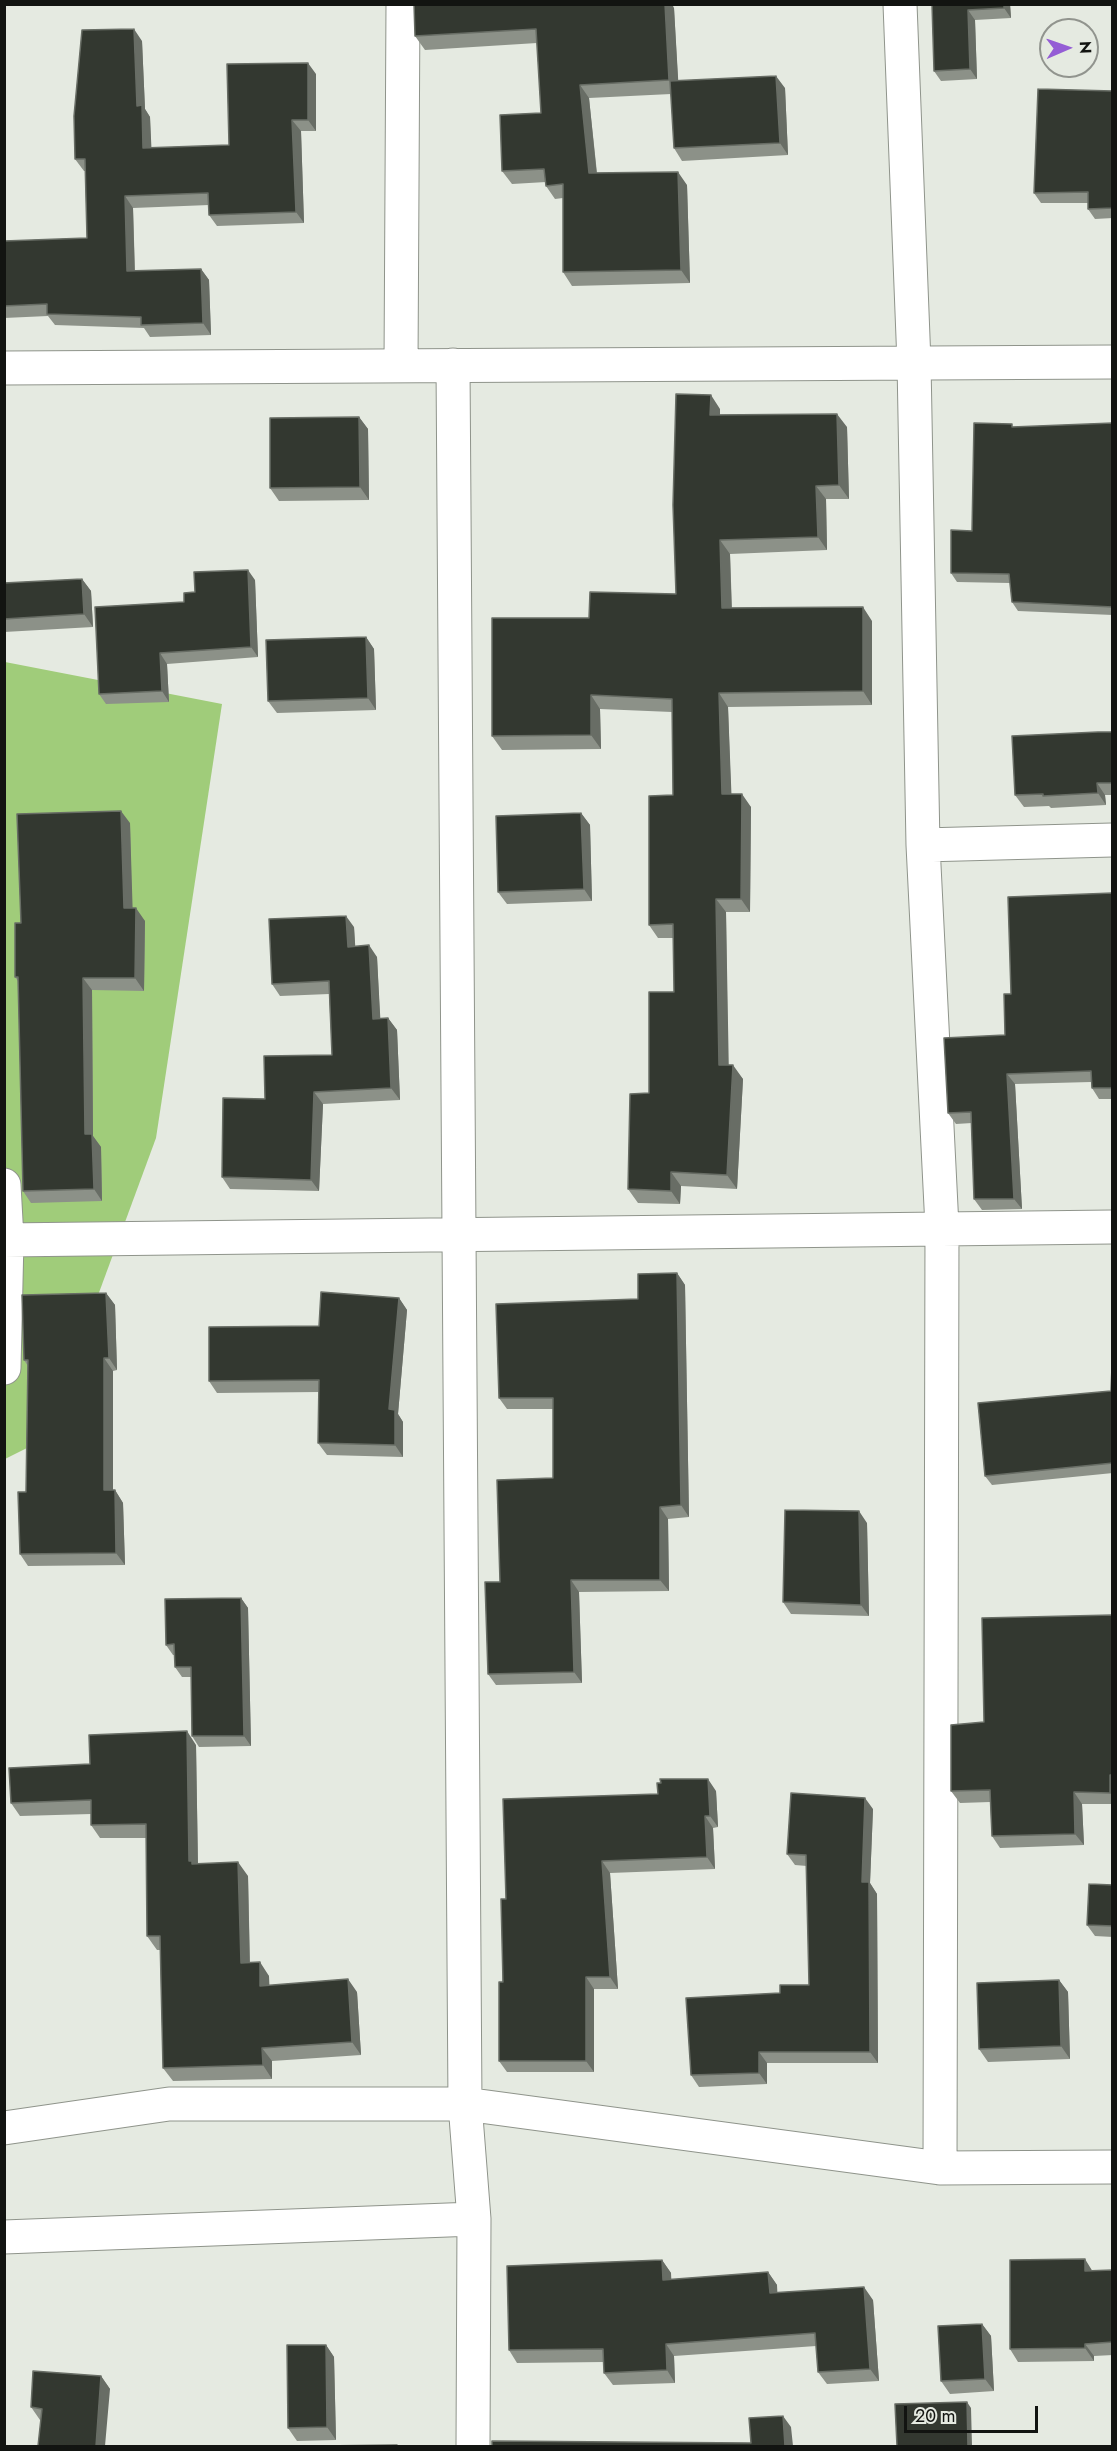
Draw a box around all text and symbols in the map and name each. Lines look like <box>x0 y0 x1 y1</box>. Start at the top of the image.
north arrow <box>1039 18 1099 78</box>
text: N <box>1074 41 1097 54</box>
scale bar <box>907 2394 1040 2432</box>
text: 20 m <box>915 2403 955 2429</box>

